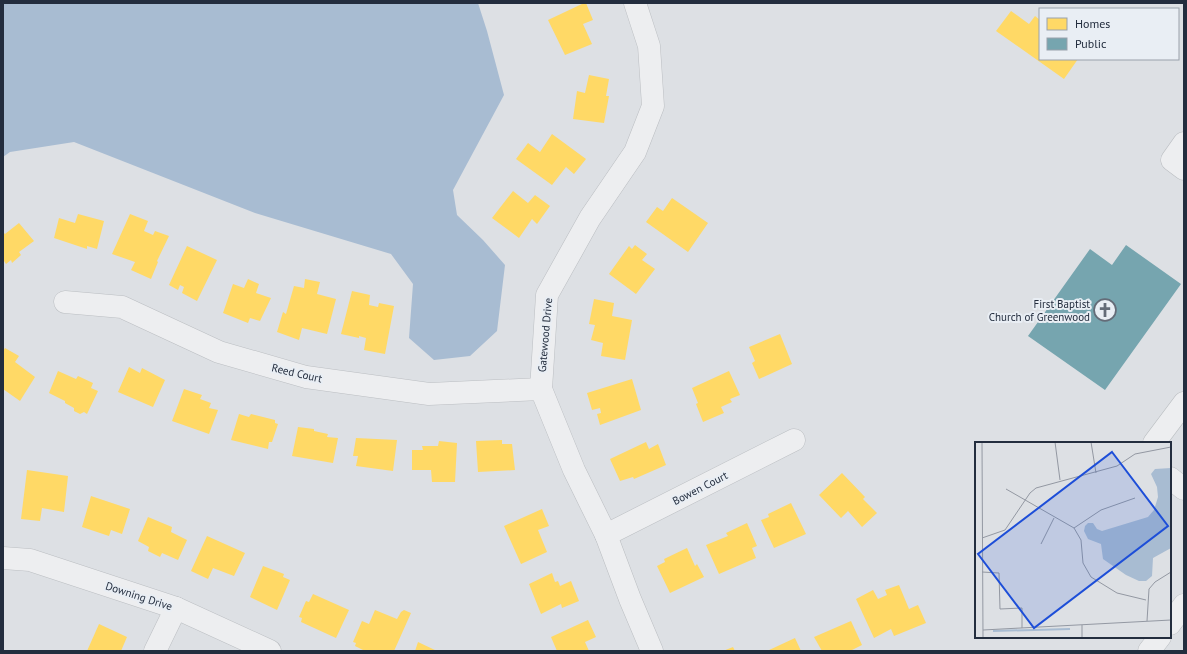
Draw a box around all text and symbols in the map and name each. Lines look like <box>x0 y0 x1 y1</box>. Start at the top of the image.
legend <box>1039 8 1179 60</box>
text: Homes <box>1075 16 1110 31</box>
text: Public <box>1075 36 1107 51</box>
street label: Gatewood Drive <box>535 297 555 373</box>
place label: First Baptist Church of Greenwood <box>989 297 1090 324</box>
church icon: First Baptist Church of Greenwood <box>1092 297 1118 323</box>
street label: Reed Court <box>270 360 324 386</box>
inset map <box>975 442 1171 638</box>
street label: Bowen Court <box>670 468 730 508</box>
street label: Downing Drive <box>104 579 175 614</box>

